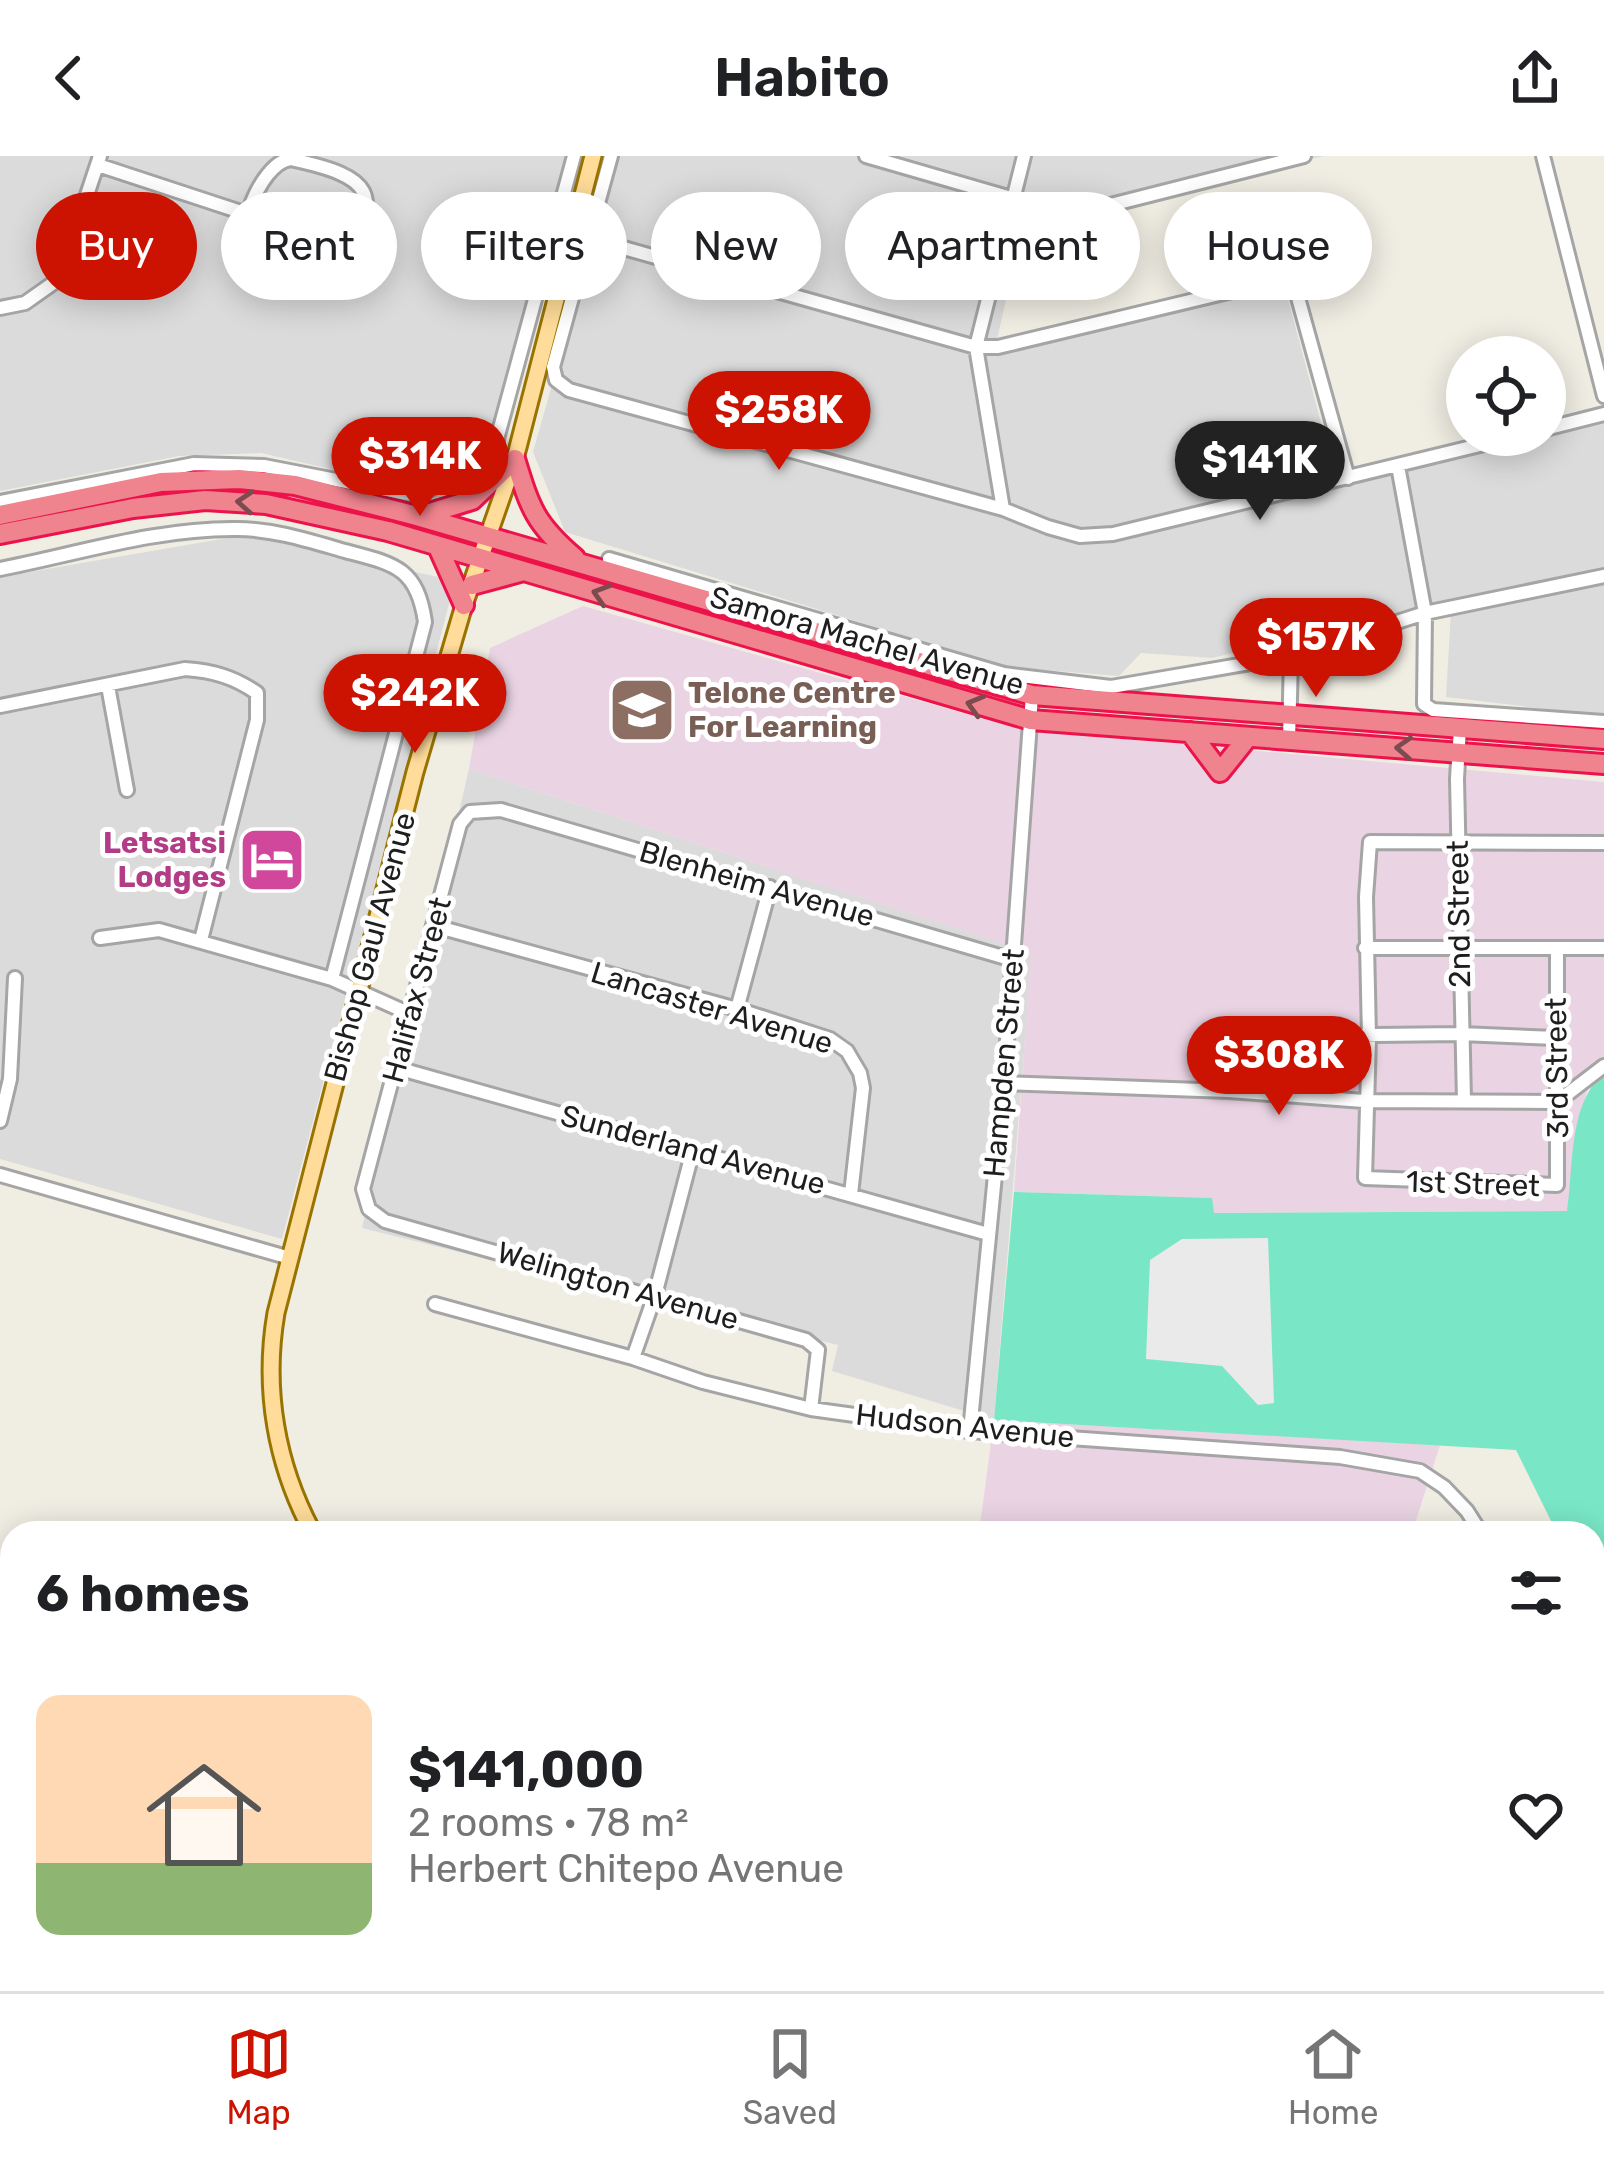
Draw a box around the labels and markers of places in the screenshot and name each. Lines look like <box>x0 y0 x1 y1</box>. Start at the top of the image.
pin: $258K <box>695 371 863 473</box>
pin: $314K <box>336 417 504 519</box>
pin: $141K <box>1176 421 1344 523</box>
pin: $157K <box>1232 598 1400 700</box>
pin: $242K <box>331 654 499 756</box>
school or university icon: Telone Centre For Learning <box>607 675 677 745</box>
place label: Telone Centre For Learning <box>688 675 896 745</box>
place label: Letsatsi Lodges <box>103 825 226 895</box>
hotel icon: Letsatsi Lodges <box>237 825 307 895</box>
pin: $308K <box>1195 1016 1363 1118</box>

